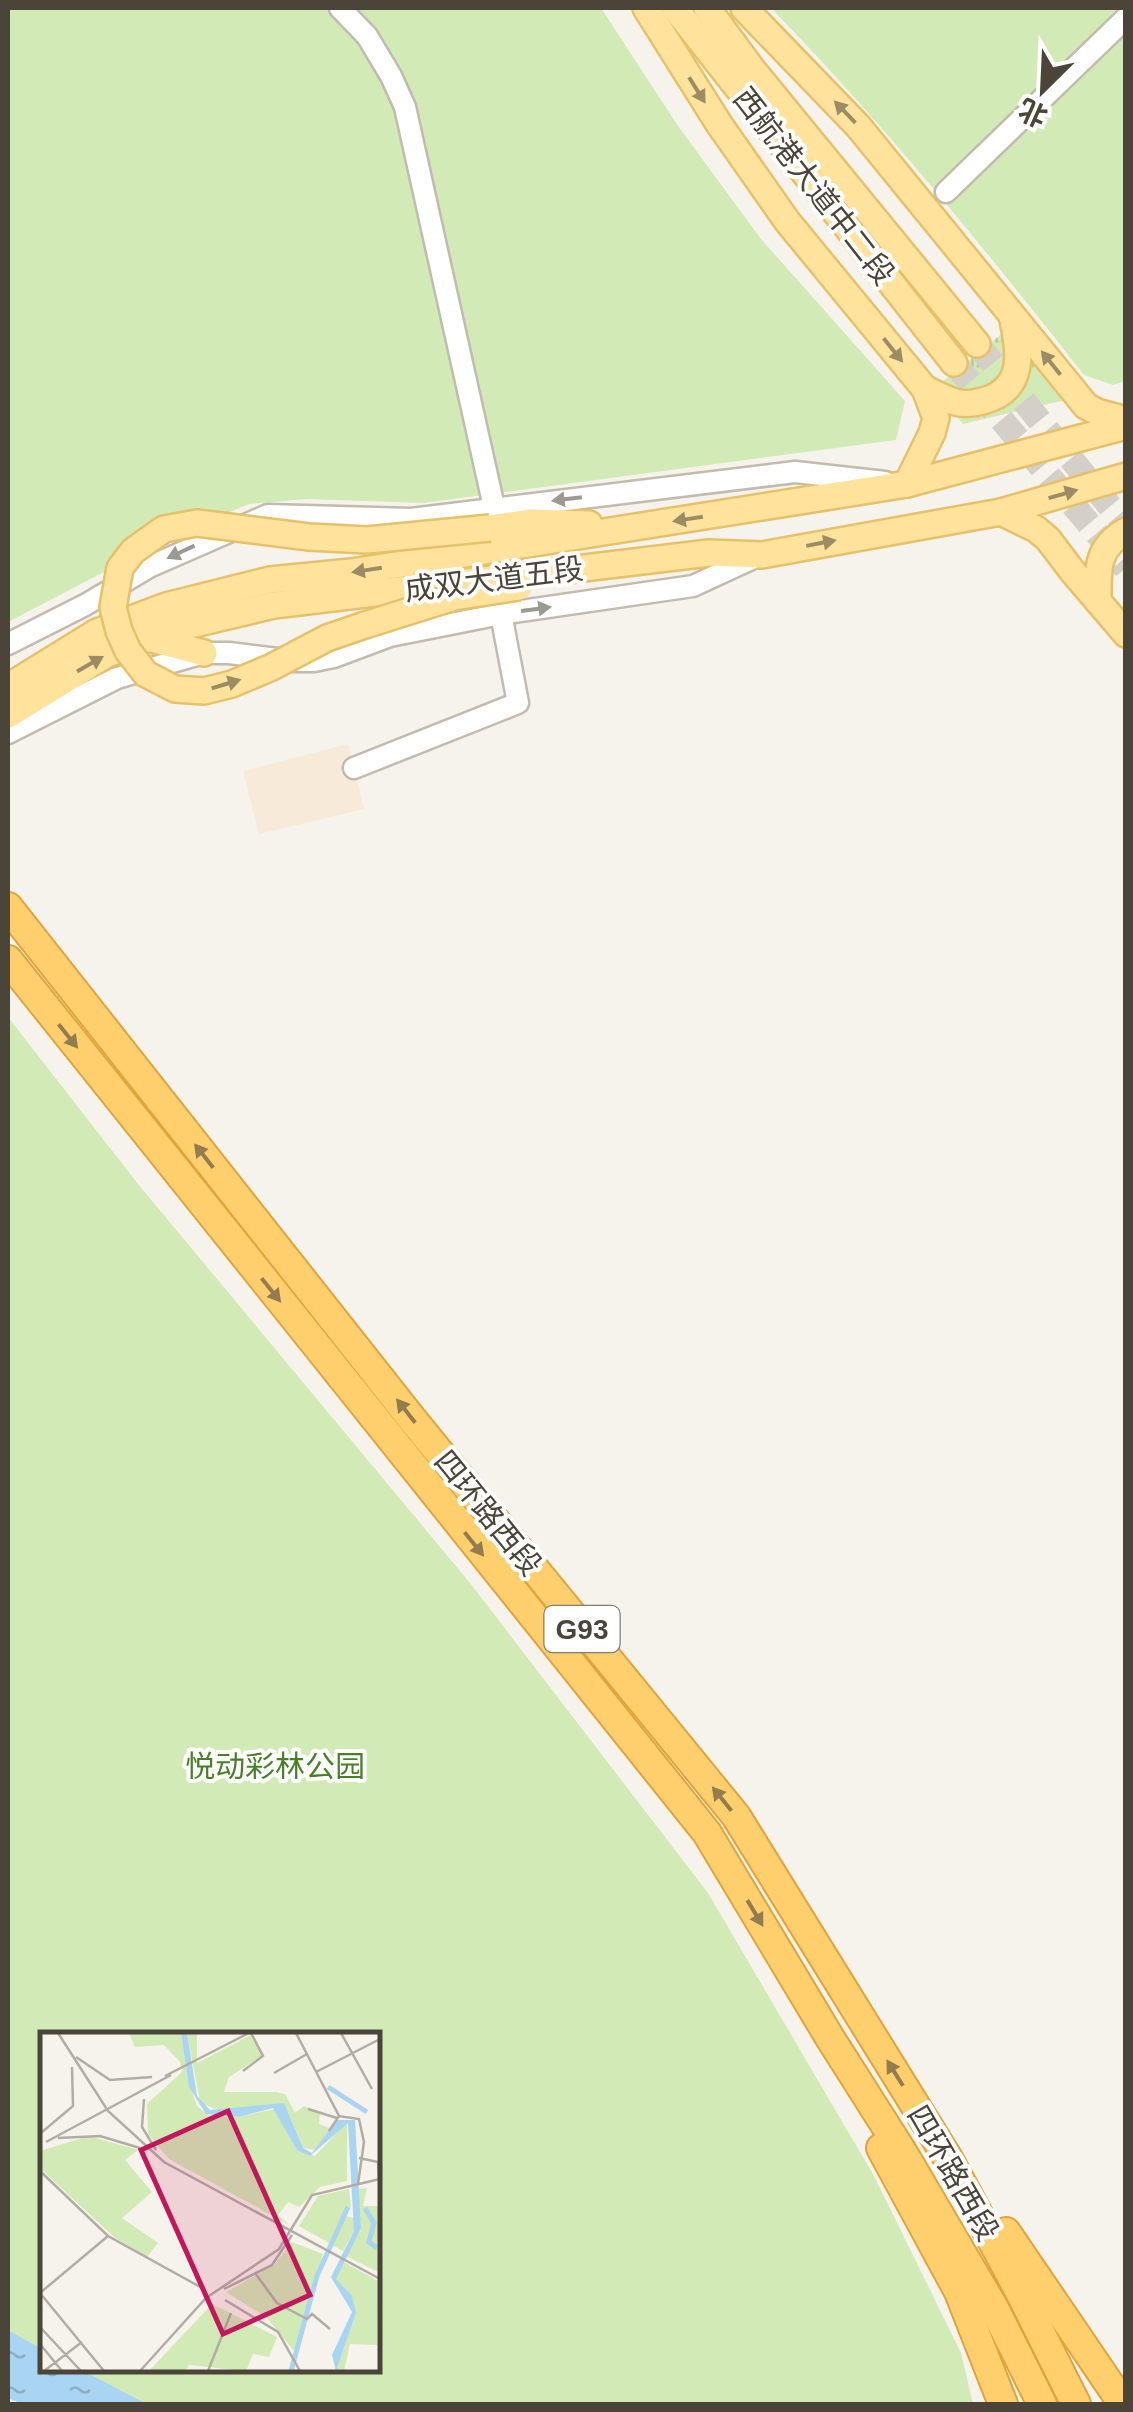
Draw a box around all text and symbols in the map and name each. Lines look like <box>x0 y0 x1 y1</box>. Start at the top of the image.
north arrow <box>993 40 1093 140</box>
one-way arrow <box>688 76 706 104</box>
street label: 西航港大道中二段 <box>727 81 901 291</box>
text: 北 <box>1014 93 1052 132</box>
one-way arrow <box>833 101 857 125</box>
one-way arrow <box>882 337 903 362</box>
one-way arrow <box>1041 351 1062 376</box>
one-way arrow <box>1048 486 1079 501</box>
one-way arrow <box>550 491 582 507</box>
one-way arrow <box>672 512 704 528</box>
one-way arrow <box>806 535 837 551</box>
one-way arrow <box>166 544 195 561</box>
street label: 成双大道五段 <box>403 552 585 606</box>
one-way arrow <box>351 562 382 578</box>
one-way arrow <box>521 600 552 616</box>
one-way arrow <box>76 655 104 673</box>
one-way arrow <box>211 676 241 691</box>
one-way arrow <box>57 1023 78 1049</box>
one-way arrow <box>194 1144 215 1170</box>
one-way arrow <box>260 1277 281 1303</box>
one-way arrow <box>396 1399 417 1424</box>
street label: 四环路西段 <box>428 1444 548 1582</box>
one-way arrow <box>463 1531 484 1557</box>
road number: G93 <box>544 1606 620 1652</box>
park label: 悦动彩林公园 <box>185 1750 365 1783</box>
one-way arrow <box>712 1786 733 1811</box>
one-way arrow <box>746 1899 763 1927</box>
inset map <box>40 2032 380 2372</box>
one-way arrow <box>887 2060 905 2087</box>
street label: 四环路西段 <box>901 2100 1005 2246</box>

